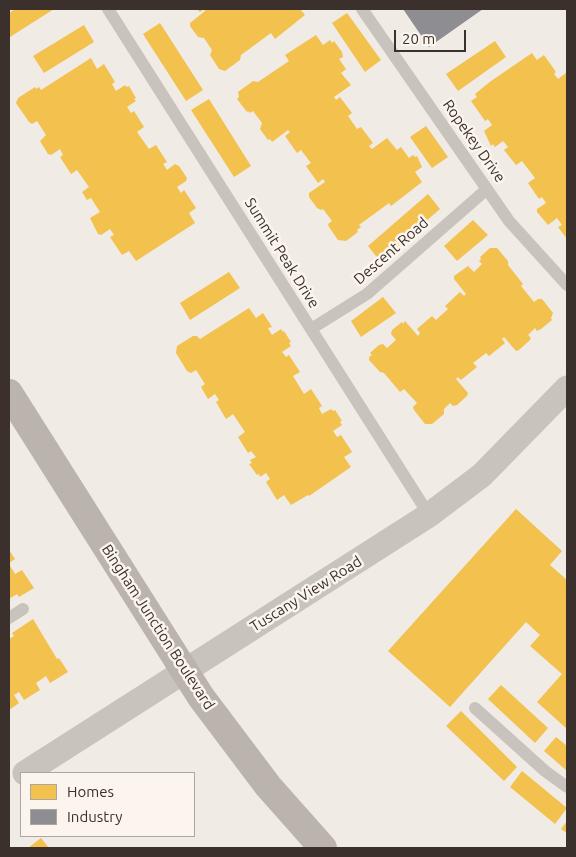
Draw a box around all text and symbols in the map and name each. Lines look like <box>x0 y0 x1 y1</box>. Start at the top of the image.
scale bar <box>396 20 468 52</box>
text: 20 m <box>402 30 435 47</box>
street label: Ropekey Drive <box>439 96 509 186</box>
street label: Summit Peak Drive <box>241 195 323 311</box>
street label: Descent Road <box>350 214 432 288</box>
street label: Bingham Junction Boulevard <box>98 541 218 713</box>
street label: Tuscany View Road <box>247 552 365 636</box>
legend <box>20 772 195 837</box>
text: Homes <box>67 783 114 800</box>
text: Industry <box>67 808 122 825</box>

